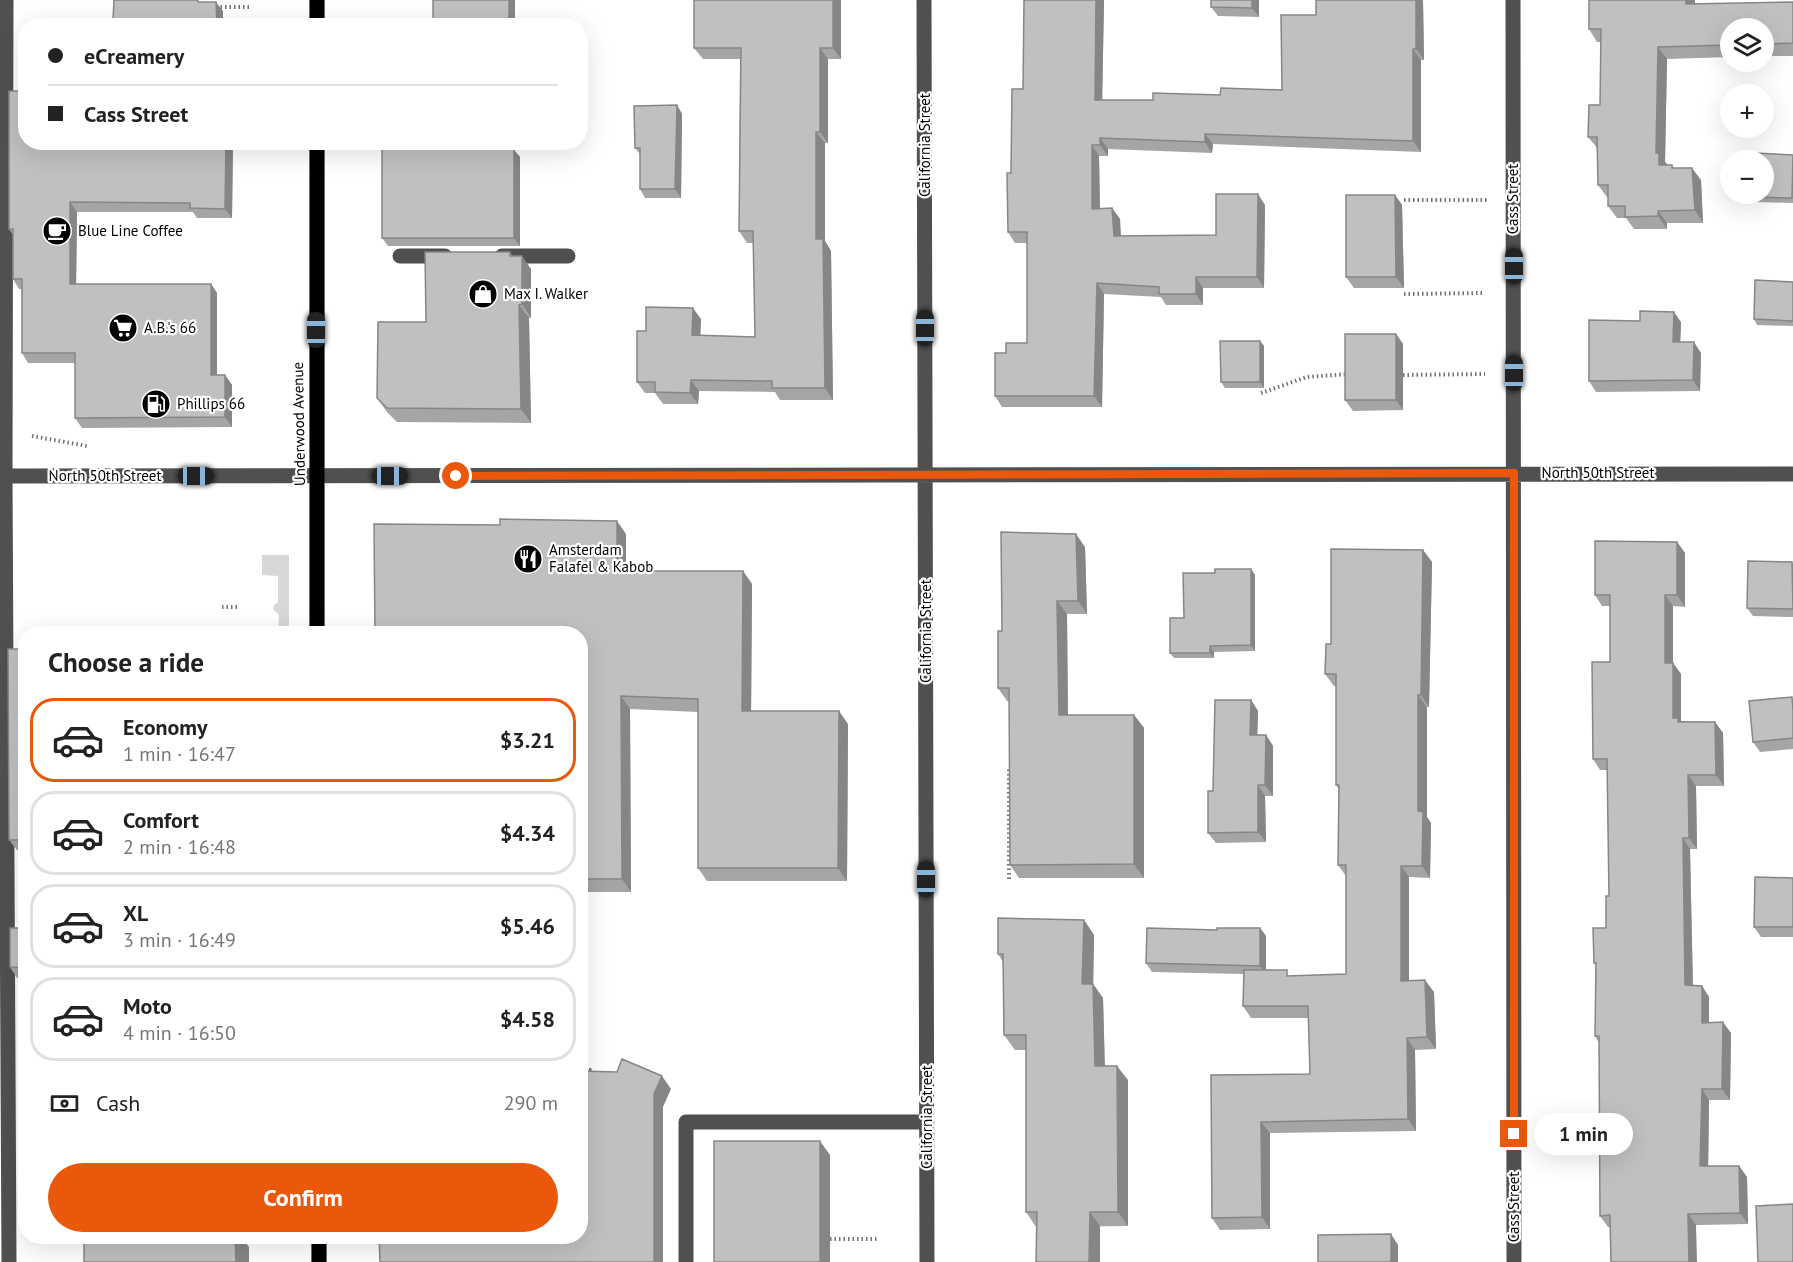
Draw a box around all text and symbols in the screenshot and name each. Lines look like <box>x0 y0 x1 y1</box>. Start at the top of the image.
map controls <box>1720 18 1774 204</box>
button: layers <box>1720 18 1774 72</box>
text: eCreamery <box>84 42 184 70</box>
button: + <box>1720 84 1774 138</box>
street label: California Street <box>915 93 934 197</box>
text: Cass Street <box>84 100 188 128</box>
button: − <box>1720 150 1774 204</box>
street label: Cass Street <box>1503 164 1522 234</box>
cafe icon: Blue Line Coffee <box>41 215 73 247</box>
place label: Blue Line Coffee <box>78 221 183 240</box>
car <box>1505 248 1523 284</box>
shop icon: Max I. Walker <box>467 278 499 310</box>
place label: Max I. Walker <box>504 284 588 303</box>
car <box>916 310 934 346</box>
supermarket icon: A.B.'s 66 <box>107 312 139 344</box>
car <box>307 312 325 348</box>
place label: A.B.'s 66 <box>144 318 196 337</box>
car <box>1505 355 1523 391</box>
street label: Underwood Avenue <box>288 362 309 486</box>
fuel station icon: Phillips 66 <box>140 388 172 420</box>
place label: Phillips 66 <box>177 394 245 413</box>
route start <box>442 462 469 489</box>
street label: North 50th Street <box>1542 463 1654 482</box>
street label: North 50th Street <box>49 466 161 485</box>
car <box>178 467 214 485</box>
car <box>372 467 408 485</box>
place label: Amsterdam Falafel & Kabob <box>549 540 653 576</box>
restaurant icon: Amsterdam Falafel & Kabob <box>512 543 544 575</box>
street label: California Street <box>916 579 935 683</box>
text: Choose a ride <box>48 645 204 679</box>
icon: car <box>51 713 105 767</box>
text: Economy <box>123 713 207 741</box>
text: $3.21 <box>500 726 555 754</box>
text: 1 min · 16:47 <box>123 741 236 767</box>
icon: car <box>51 806 105 860</box>
text: Comfort <box>123 806 199 834</box>
text: $4.34 <box>500 819 555 847</box>
text: 2 min · 16:48 <box>123 834 236 860</box>
car <box>917 861 935 897</box>
icon: car <box>51 899 105 953</box>
text: XL <box>123 899 148 927</box>
text: $5.46 <box>500 912 555 940</box>
text: 3 min · 16:49 <box>123 927 236 953</box>
icon: car <box>51 992 105 1046</box>
text: Moto <box>123 992 172 1020</box>
text: $4.58 <box>500 1005 555 1033</box>
text: 4 min · 16:50 <box>123 1020 236 1046</box>
street label: California Street <box>917 1065 936 1169</box>
icon: cash <box>48 1087 81 1120</box>
text: Cash <box>96 1089 140 1117</box>
text: 290 m <box>504 1090 558 1116</box>
callout: 1 min <box>1535 1113 1634 1155</box>
route end <box>1500 1120 1527 1147</box>
text: 1 min <box>1559 1121 1608 1147</box>
button: Confirm <box>48 1163 558 1232</box>
street label: Cass Street <box>1504 1172 1523 1242</box>

